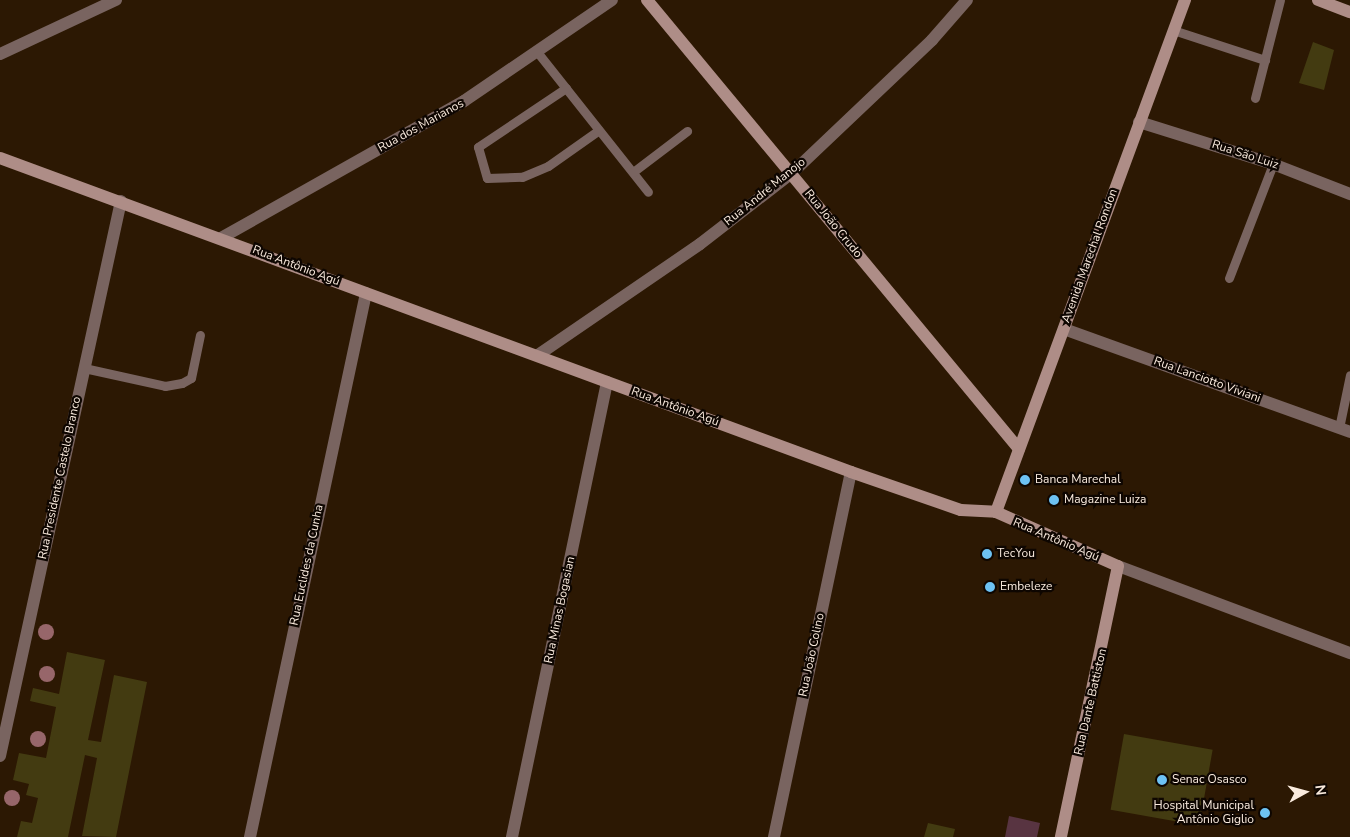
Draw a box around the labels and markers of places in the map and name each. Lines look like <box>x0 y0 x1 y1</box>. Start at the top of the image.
place label: Banca Marechal <box>1035 473 1121 487</box>
marker: Banca Marechal <box>1019 474 1031 486</box>
place label: Magazine Luiza <box>1064 493 1146 507</box>
marker: Magazine Luiza <box>1048 494 1060 506</box>
place label: TecYou <box>997 547 1035 561</box>
marker: TecYou <box>981 548 993 560</box>
place label: Embeleze <box>1000 580 1052 594</box>
marker: Embeleze <box>984 581 996 593</box>
place label: Senac Osasco <box>1172 773 1247 787</box>
marker: Senac Osasco <box>1156 774 1168 786</box>
place label: Hospital Municipal Antônio Giglio <box>1154 799 1254 827</box>
marker: Hospital Municipal Antônio Giglio <box>1258 806 1272 820</box>

